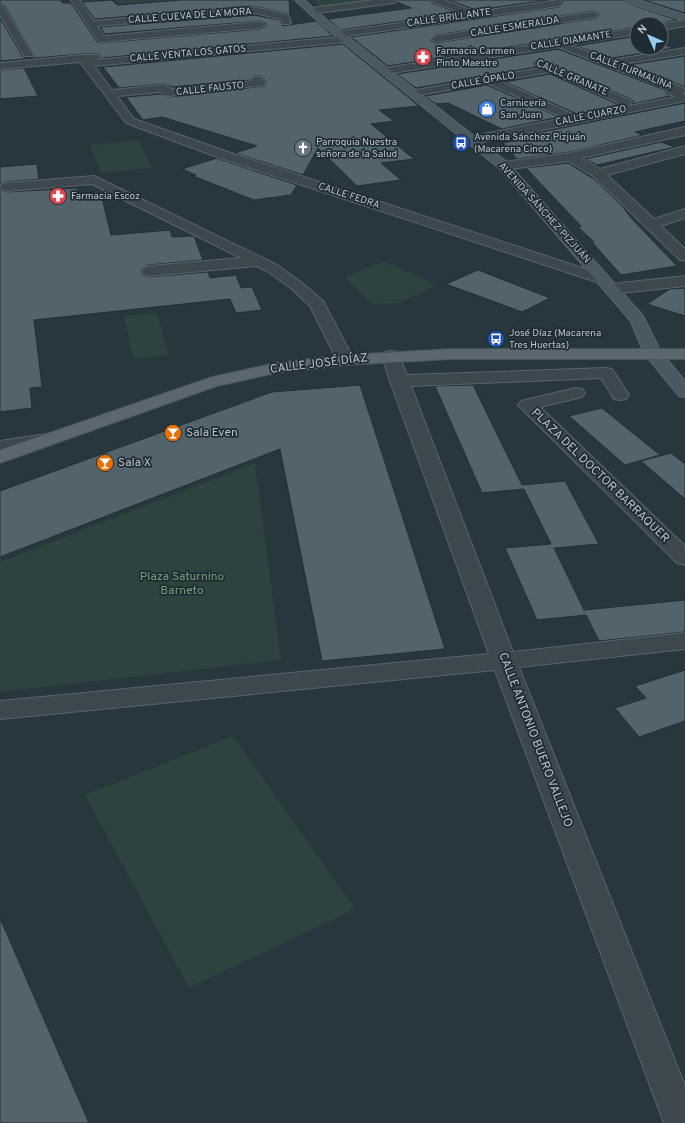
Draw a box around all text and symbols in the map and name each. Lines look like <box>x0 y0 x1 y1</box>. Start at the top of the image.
street label: CALLE CUEVA DE LA MORA <box>128 5 253 27</box>
street label: CALLE BRILLANTE <box>406 6 492 30</box>
street label: CALLE ESMERALDA <box>470 14 561 40</box>
north arrow <box>629 16 669 56</box>
text: N <box>635 22 650 37</box>
street label: CALLE DIAMANTE <box>530 28 612 54</box>
street label: CALLE VENTA LOS GATOS <box>129 42 247 66</box>
place label: Farmacia Carmen Pinto Maestre <box>436 45 515 70</box>
pharmacy icon: Farmacia Carmen Pinto Maestre <box>413 47 433 67</box>
street label: CALLE TURMALINA <box>588 49 675 93</box>
street label: CALLE GRANATE <box>534 57 610 99</box>
street label: CALLE ÓPALO <box>450 69 516 93</box>
street label: CALLE FAUSTO <box>175 79 245 99</box>
place label: Carnicería San Juan <box>500 97 546 122</box>
shop icon: Carnicería San Juan <box>477 99 497 119</box>
street label: CALLE CUARZO <box>554 103 628 129</box>
place label: Avenida Sánchez Pizjuán (Macarena Cinco) <box>474 131 586 156</box>
bus stop icon: Avenida Sánchez Pizjuán (Macarena Cinco) <box>451 133 471 153</box>
place label: Parroquia Nuestra señora de la Salud <box>316 136 397 161</box>
church icon: Parroquia Nuestra señora de la Salud <box>293 138 313 158</box>
street label: AVENIDA SÁNCHEZ PIZJUÁN <box>495 160 593 266</box>
street label: CALLE FEDRA <box>317 180 382 212</box>
pharmacy icon: Farmacia Escoz <box>48 186 68 206</box>
place label: Farmacia Escoz <box>71 190 140 203</box>
place label: José Díaz (Macarena Tres Huertas) <box>509 327 601 352</box>
bus stop icon: José Díaz (Macarena Tres Huertas) <box>486 329 506 349</box>
street label: CALLE JOSÉ DÍAZ <box>269 350 369 378</box>
street label: PLAZA DEL DOCTOR BARRAQUER <box>527 405 673 547</box>
bar icon: Sala Even <box>163 423 183 443</box>
place label: Sala Even <box>186 425 238 441</box>
bar icon: Sala X <box>95 453 115 473</box>
place label: Sala X <box>118 455 151 471</box>
park label: Plaza Saturnino Barneto <box>140 569 225 599</box>
street label: CALLE ANTONIO BUERO VALLEJO <box>494 650 576 830</box>

